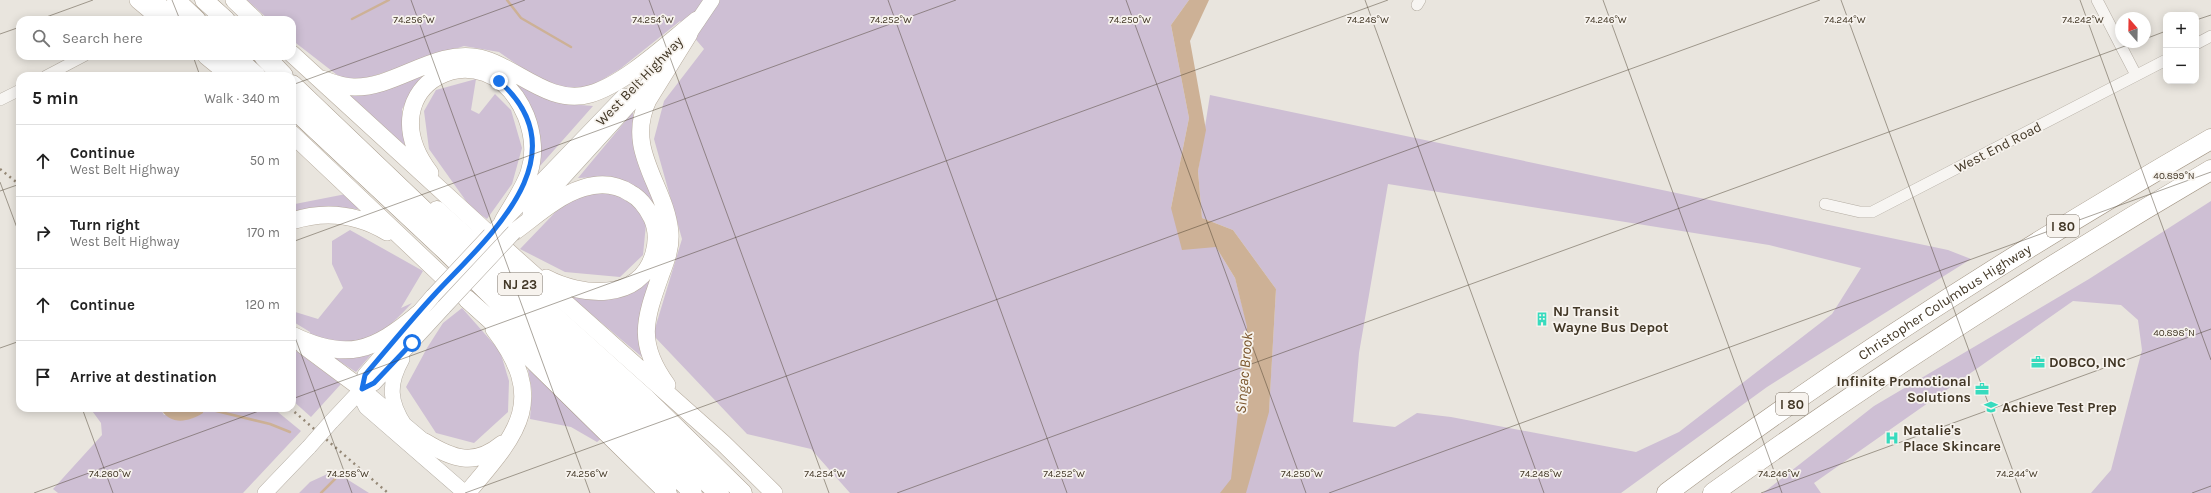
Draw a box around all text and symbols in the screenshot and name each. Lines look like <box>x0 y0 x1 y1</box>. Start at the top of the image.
north arrow <box>2115 12 2151 48</box>
map controls <box>2163 12 2199 84</box>
button: + <box>2163 12 2199 48</box>
text: 74.256°W <box>393 14 435 26</box>
text: 74.254°W <box>632 14 674 26</box>
text: 74.252°W <box>870 14 912 26</box>
text: 74.250°W <box>1109 14 1151 26</box>
text: 74.248°W <box>1347 14 1389 26</box>
text: 74.246°W <box>1585 14 1627 26</box>
text: 74.244°W <box>1824 14 1866 26</box>
text: 74.242°W <box>2062 14 2104 26</box>
search box <box>16 16 296 60</box>
icon: search <box>30 27 52 49</box>
text: Search here <box>62 29 143 47</box>
street label: West Belt Highway <box>592 33 687 130</box>
button: − <box>2163 48 2199 84</box>
route end <box>490 72 508 90</box>
text: 5 min <box>32 88 79 108</box>
text: Walk · 340 m <box>204 91 280 106</box>
street label: West End Road <box>1952 118 2045 177</box>
text: Continue <box>70 144 135 162</box>
icon: ahead <box>32 150 54 172</box>
text: 50 m <box>250 153 280 168</box>
text: West Belt Highway <box>70 162 179 177</box>
text: 40.899°N <box>2153 170 2195 182</box>
road number: I 80 <box>2047 215 2079 237</box>
text: Turn right <box>70 216 140 234</box>
icon: right <box>32 222 54 244</box>
text: 170 m <box>247 225 280 240</box>
text: West Belt Highway <box>70 234 179 249</box>
street label: Christopher Columbus Highway <box>1855 240 2035 364</box>
road number: NJ 23 <box>498 273 542 295</box>
icon: ahead <box>32 294 54 316</box>
text: Continue <box>70 296 135 314</box>
text: 120 m <box>245 297 280 312</box>
place label: NJ Transit Wayne Bus Depot <box>1553 303 1669 336</box>
building icon: NJ Transit Wayne Bus Depot <box>1534 311 1550 327</box>
text: 40.898°N <box>2153 327 2195 339</box>
water label: Singac Brook <box>1231 331 1257 414</box>
route start <box>403 334 421 352</box>
office icon: DOBCO, INC <box>2030 354 2046 370</box>
place label: DOBCO, INC <box>2049 354 2126 371</box>
icon: arrive <box>32 366 54 388</box>
text: Arrive at destination <box>70 368 217 386</box>
place label: Infinite Promotional Solutions <box>1837 373 1971 406</box>
office icon: Infinite Promotional Solutions <box>1974 381 1990 397</box>
road number: I 80 <box>1776 393 1808 415</box>
school or university icon: Achieve Test Prep <box>1983 399 1999 415</box>
place label: Achieve Test Prep <box>2002 399 2117 416</box>
place label: Natalie's Place Skincare <box>1903 422 2001 455</box>
hospital icon: Natalie's Place Skincare <box>1884 430 1900 446</box>
text: 74.260°W <box>89 468 131 480</box>
text: 74.258°W <box>327 468 369 480</box>
text: 74.256°W <box>566 468 608 480</box>
text: 74.254°W <box>804 468 846 480</box>
text: 74.252°W <box>1043 468 1085 480</box>
text: 74.250°W <box>1281 468 1323 480</box>
text: 74.248°W <box>1520 468 1562 480</box>
text: 74.246°W <box>1758 468 1800 480</box>
text: 74.244°W <box>1996 468 2038 480</box>

